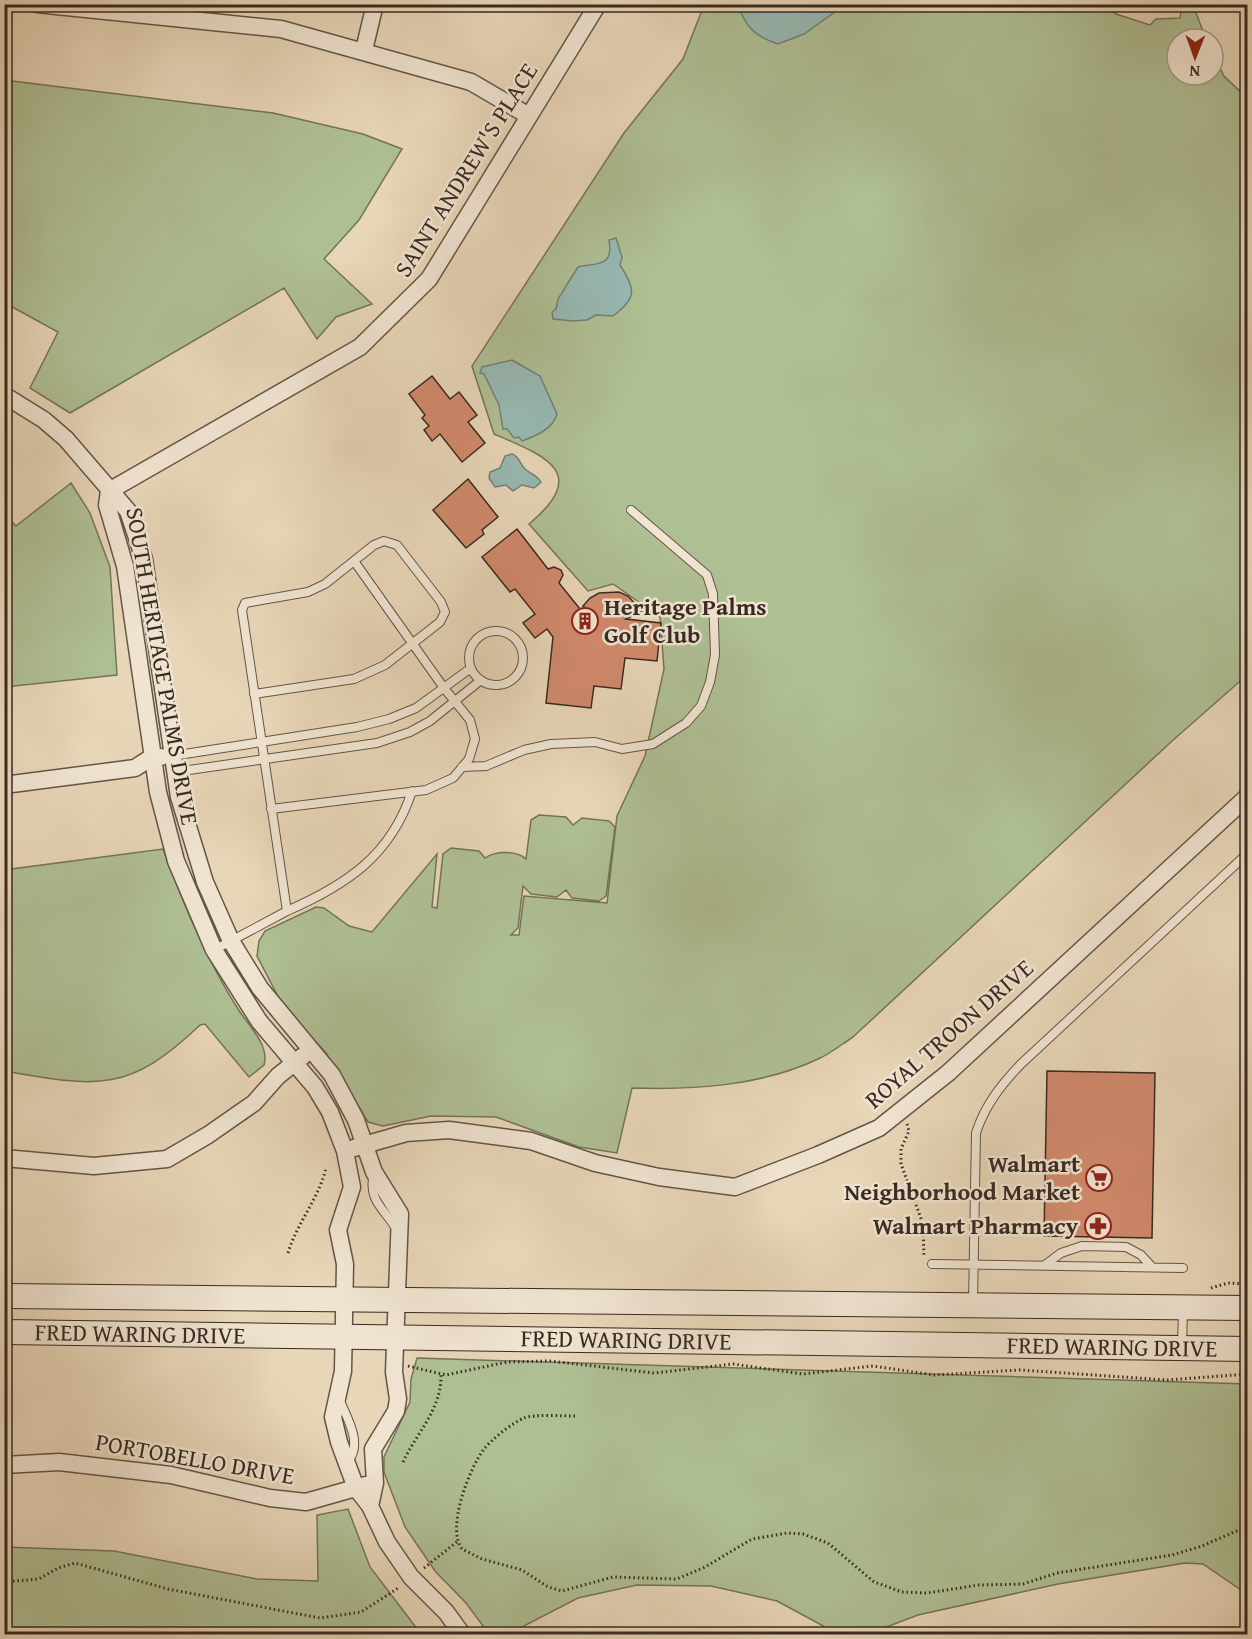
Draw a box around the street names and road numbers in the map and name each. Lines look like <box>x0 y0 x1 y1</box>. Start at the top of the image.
street label: SAINT ANDREW'S PLACE <box>385 56 546 283</box>
street label: SOUTH HERITAGE PALMS DRIVE <box>117 504 208 827</box>
street label: ROYAL TROON DRIVE <box>857 951 1040 1117</box>
street label: FRED WARING DRIVE <box>34 1314 246 1353</box>
street label: FRED WARING DRIVE <box>520 1320 732 1359</box>
street label: FRED WARING DRIVE <box>1006 1327 1218 1366</box>
street label: PORTOBELLO DRIVE <box>93 1424 297 1493</box>

